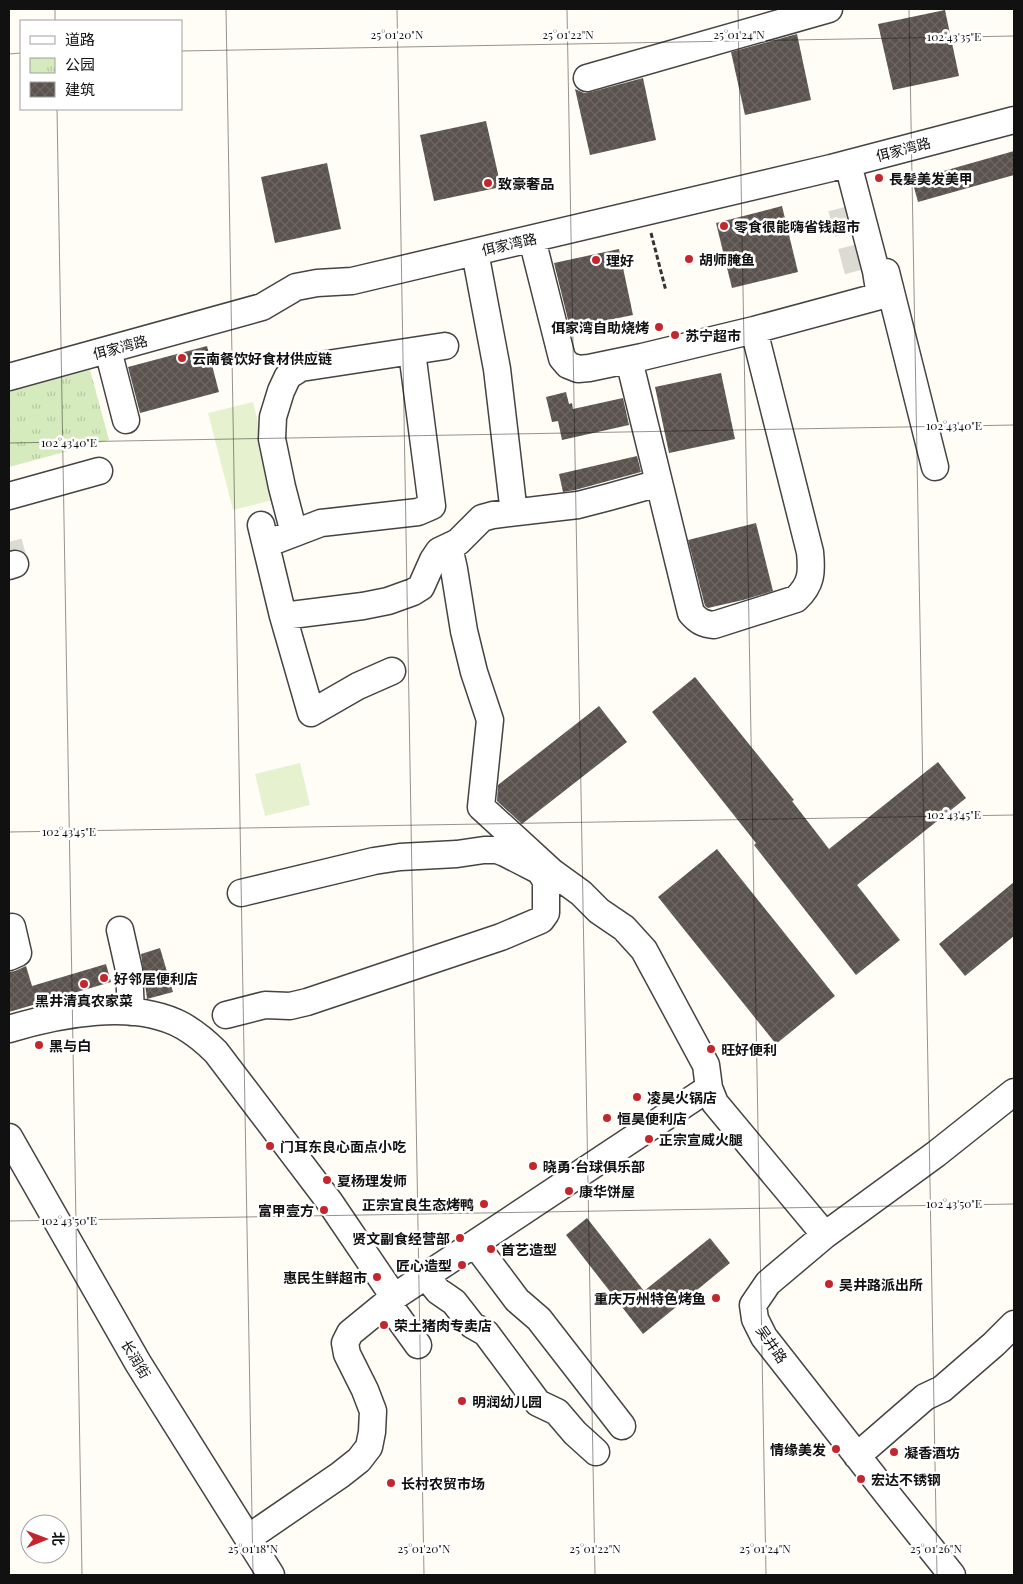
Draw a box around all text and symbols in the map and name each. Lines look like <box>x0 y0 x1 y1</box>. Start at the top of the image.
legend <box>20 20 182 110</box>
text: 25°01'20"N <box>371 26 424 42</box>
text: 25°01'22"N <box>542 26 594 42</box>
text: 25°01'24"N <box>713 26 765 42</box>
text: 102°43'35"E <box>927 28 981 44</box>
text: 道路 <box>65 29 95 49</box>
text: 公园 <box>65 54 95 74</box>
text: 建筑 <box>65 79 95 99</box>
street label: 佴家湾路 <box>873 133 933 165</box>
place label: 長髪美发美甲 <box>889 169 973 188</box>
marker: 長髪美发美甲 <box>873 172 885 184</box>
place label: 致豪奢品 <box>498 174 554 193</box>
marker: 致豪奢品 <box>482 177 494 189</box>
place label: 零食很能嗨省钱超市 <box>734 217 860 236</box>
marker: 零食很能嗨省钱超市 <box>718 220 730 232</box>
street label: 佴家湾路 <box>480 228 538 260</box>
place label: 胡师腌鱼 <box>699 250 755 269</box>
place label: 理好 <box>606 251 634 270</box>
marker: 胡师腌鱼 <box>683 253 695 265</box>
marker: 理好 <box>590 254 602 266</box>
place label: 佴家湾自助烧烤 <box>551 318 649 337</box>
marker: 佴家湾自助烧烤 <box>653 321 665 333</box>
place label: 苏宁超市 <box>685 326 741 345</box>
marker: 苏宁超市 <box>669 329 681 341</box>
street label: 佴家湾路 <box>90 331 150 363</box>
place label: 云南餐饮好食材供应链 <box>192 349 332 368</box>
marker: 云南餐饮好食材供应链 <box>176 352 188 364</box>
text: 102°43'40"E <box>926 417 982 433</box>
text: 102°43'40"E <box>41 434 97 450</box>
text: 102°43'45"E <box>927 806 981 822</box>
text: 102°43'45"E <box>42 823 96 839</box>
place label: 好邻居便利店 <box>114 969 198 988</box>
marker: 好邻居便利店 <box>98 972 110 984</box>
marker: 黑井清真农家菜 <box>78 978 90 990</box>
place label: 黑井清真农家菜 <box>35 991 133 1010</box>
place label: 黑与白 <box>49 1036 91 1055</box>
marker: 黑与白 <box>33 1039 45 1051</box>
place label: 旺好便利 <box>721 1040 777 1059</box>
marker: 旺好便利 <box>705 1043 717 1055</box>
place label: 凌昊火锅店 <box>647 1088 717 1107</box>
marker: 凌昊火锅店 <box>631 1091 643 1103</box>
place label: 恒昊便利店 <box>617 1109 687 1128</box>
marker: 恒昊便利店 <box>601 1112 613 1124</box>
place label: 正宗宣威火腿 <box>659 1130 743 1149</box>
marker: 正宗宣威火腿 <box>643 1133 655 1145</box>
place label: 门耳东良心面点小吃 <box>280 1137 406 1156</box>
marker: 门耳东良心面点小吃 <box>264 1140 276 1152</box>
place label: 晓勇·台球俱乐部 <box>543 1157 645 1176</box>
marker: 晓勇·台球俱乐部 <box>527 1160 539 1172</box>
place label: 夏杨理发师 <box>337 1171 407 1190</box>
marker: 夏杨理发师 <box>321 1174 333 1186</box>
place label: 康华饼屋 <box>579 1182 635 1201</box>
marker: 康华饼屋 <box>563 1185 575 1197</box>
place label: 正宗宜良生态烤鸭 <box>362 1195 474 1214</box>
text: 102°43'50"E <box>926 1195 982 1211</box>
marker: 正宗宜良生态烤鸭 <box>478 1198 490 1210</box>
place label: 富甲壹方 <box>258 1201 314 1220</box>
marker: 富甲壹方 <box>318 1204 330 1216</box>
text: 102°43'50"E <box>41 1212 97 1228</box>
place label: 贤文副食经营部 <box>352 1229 450 1248</box>
marker: 贤文副食经营部 <box>454 1232 466 1244</box>
place label: 首艺造型 <box>501 1240 557 1259</box>
marker: 首艺造型 <box>485 1243 497 1255</box>
place label: 匠心造型 <box>396 1256 452 1275</box>
marker: 匠心造型 <box>456 1259 468 1271</box>
place label: 惠民生鲜超市 <box>283 1268 367 1287</box>
marker: 惠民生鲜超市 <box>371 1271 383 1283</box>
place label: 吴井路派出所 <box>839 1275 923 1294</box>
marker: 吴井路派出所 <box>823 1278 835 1290</box>
place label: 重庆万州特色烤鱼 <box>594 1289 706 1308</box>
marker: 重庆万州特色烤鱼 <box>710 1292 722 1304</box>
place label: 荣土猪肉专卖店 <box>394 1316 492 1335</box>
marker: 荣土猪肉专卖店 <box>378 1319 390 1331</box>
street label: 吴井路 <box>752 1321 792 1367</box>
street label: 长润街 <box>117 1336 155 1382</box>
place label: 明润幼儿园 <box>472 1392 542 1411</box>
marker: 明润幼儿园 <box>456 1395 468 1407</box>
place label: 情缘美发 <box>770 1440 826 1459</box>
marker: 情缘美发 <box>830 1443 842 1455</box>
place label: 凝香酒坊 <box>904 1443 960 1462</box>
marker: 凝香酒坊 <box>888 1446 900 1458</box>
place label: 宏达不锈钢 <box>871 1470 941 1489</box>
marker: 宏达不锈钢 <box>855 1473 867 1485</box>
place label: 长村农贸市场 <box>401 1474 485 1493</box>
marker: 长村农贸市场 <box>385 1477 397 1489</box>
north arrow <box>20 1514 70 1564</box>
text: 北 <box>49 1532 68 1546</box>
text: 25°01'18"N <box>228 1540 279 1556</box>
text: 25°01'20"N <box>398 1540 451 1556</box>
text: 25°01'22"N <box>569 1540 621 1556</box>
text: 25°01'24"N <box>739 1540 791 1556</box>
text: 25°01'26"N <box>910 1540 962 1556</box>

